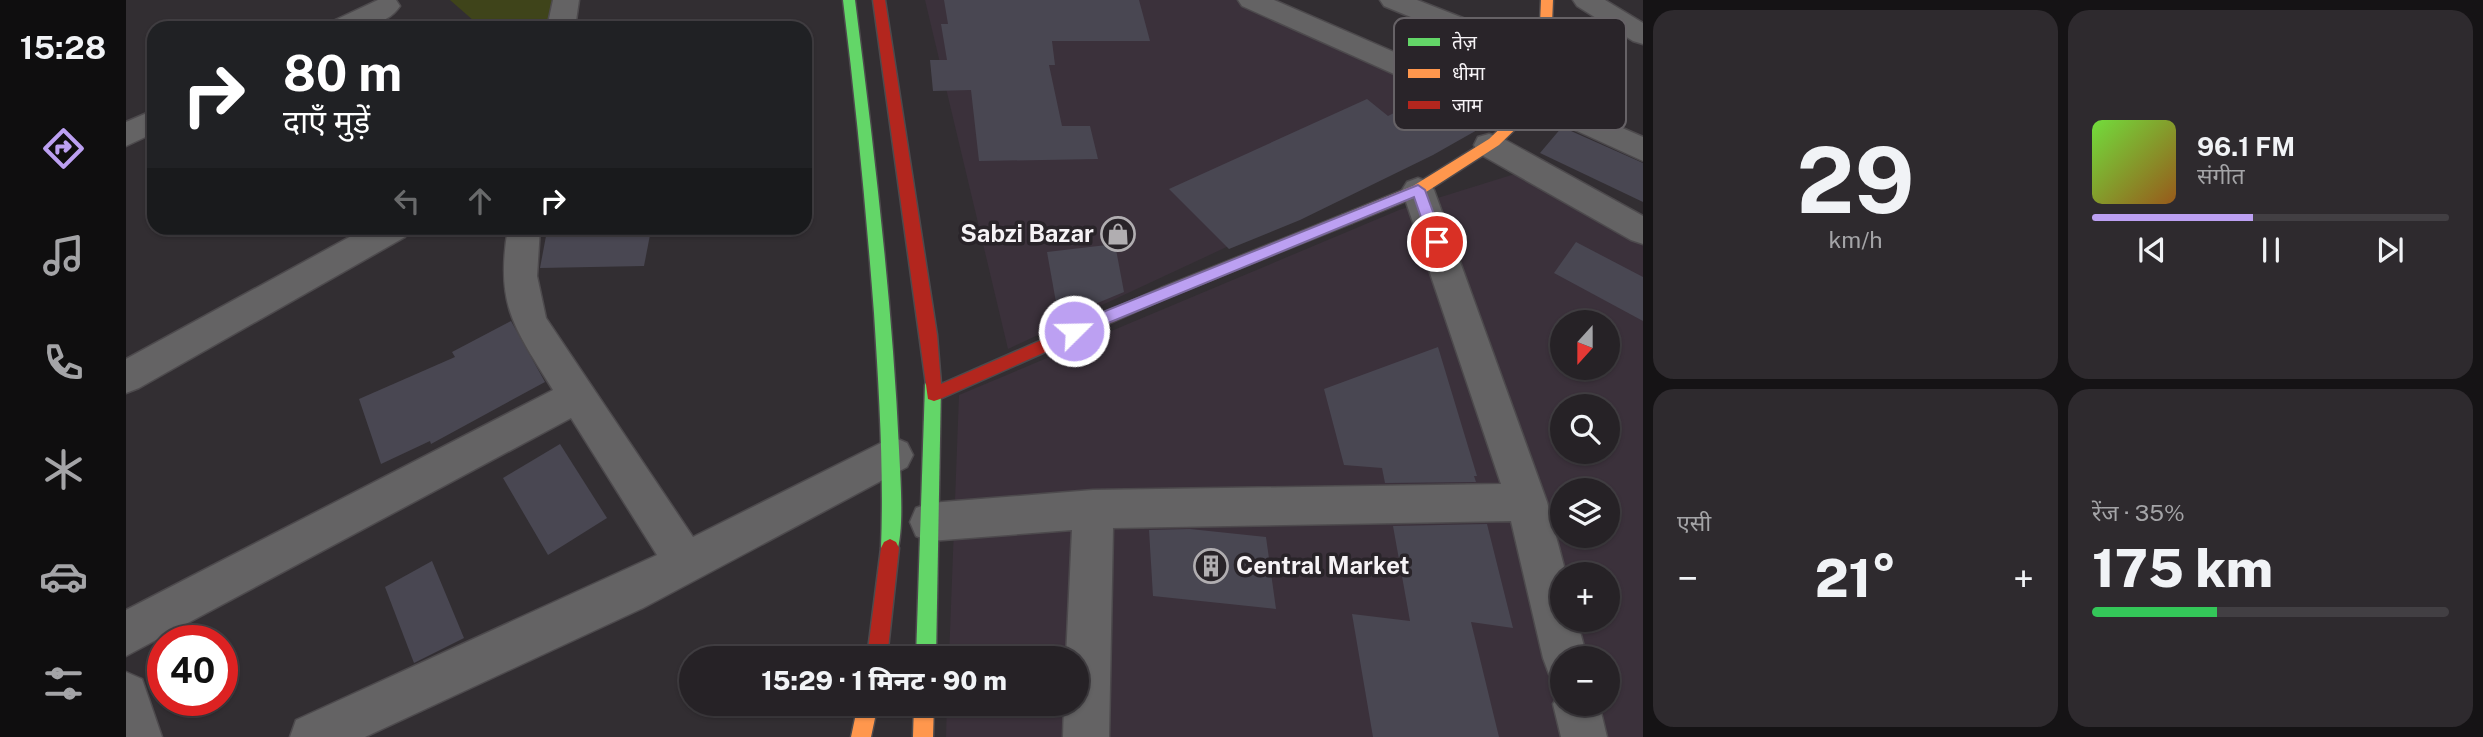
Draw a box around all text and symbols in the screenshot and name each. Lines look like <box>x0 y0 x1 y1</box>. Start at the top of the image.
legend <box>1394 18 1626 130</box>
text: 15:28 <box>20 29 106 66</box>
text: तेज़ <box>1452 31 1478 53</box>
text: 80 m <box>283 44 402 102</box>
icon: right <box>168 49 259 140</box>
text: धीमा <box>1452 62 1486 84</box>
text: जाम <box>1452 94 1483 116</box>
text: दाएँ मुड़ें <box>283 103 370 140</box>
icon: directions <box>39 124 88 173</box>
text: 29 <box>1797 127 1914 233</box>
text: 96.1 FM <box>2197 131 2295 162</box>
text: संगीत <box>2197 162 2245 189</box>
icon: left <box>388 182 426 220</box>
icon: ahead <box>461 182 499 220</box>
icon: right <box>534 182 572 220</box>
pin <box>1407 212 1467 272</box>
shop icon: Sabzi Bazar <box>1099 215 1137 253</box>
place label: Sabzi Bazar <box>960 219 1094 247</box>
icon: arrive <box>1418 223 1456 261</box>
text: km/h <box>1828 226 1883 253</box>
icon: music <box>39 231 88 280</box>
icon: previous <box>2133 231 2171 269</box>
icon: pause <box>2252 231 2290 269</box>
icon: next <box>2371 231 2409 269</box>
position arrow <box>1037 294 1111 368</box>
north arrow <box>1550 310 1620 380</box>
map controls <box>1550 310 1620 716</box>
icon: phone <box>39 338 88 387</box>
button: search <box>1550 394 1620 464</box>
icon: climate <box>39 445 88 494</box>
button: layers <box>1550 478 1620 548</box>
text: रेंज · 35% <box>2092 499 2185 526</box>
text: एसी <box>1677 509 1711 536</box>
text: 175 km <box>2092 538 2273 599</box>
building icon: Central Market <box>1192 547 1230 585</box>
text: 21° <box>1815 548 1896 609</box>
place label: Central Market <box>1236 551 1410 579</box>
icon: car <box>39 552 88 601</box>
text: − <box>1677 556 1698 601</box>
text: + <box>2013 556 2034 601</box>
button: + <box>1550 562 1620 632</box>
speed limit sign: 40 <box>147 625 238 716</box>
button: − <box>1550 646 1620 716</box>
icon: filters <box>39 659 88 708</box>
text: 15:29 · 1 मिनट · 90 m <box>761 665 1007 696</box>

